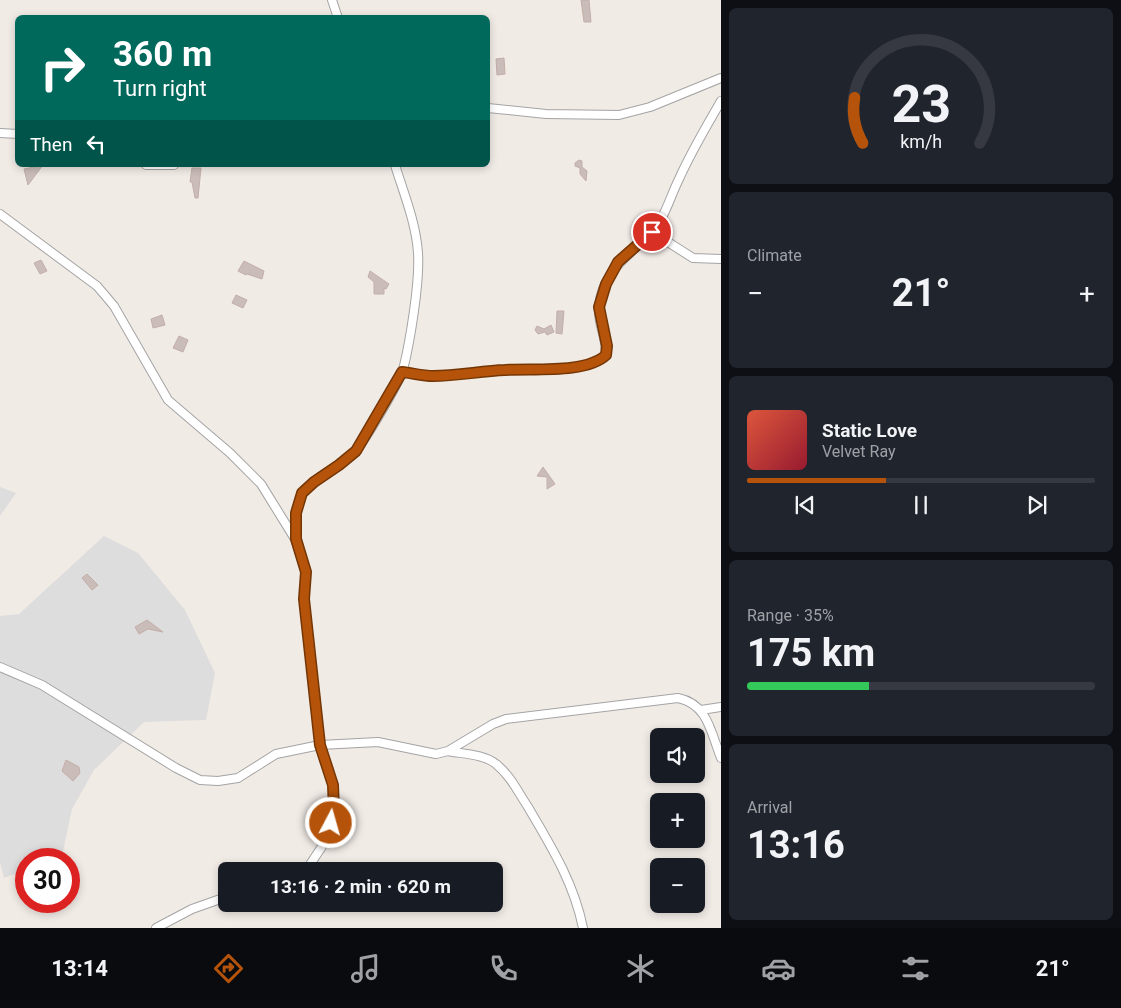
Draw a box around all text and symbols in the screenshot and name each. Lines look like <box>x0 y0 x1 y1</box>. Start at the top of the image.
text: 360 m <box>113 34 212 75</box>
icon: right <box>30 35 95 100</box>
text: 23 <box>891 74 951 135</box>
text: Turn right <box>113 76 207 101</box>
icon: left <box>82 130 110 158</box>
text: km/h <box>900 131 942 152</box>
text: Then <box>30 133 72 156</box>
pin <box>631 211 673 253</box>
icon: arrive <box>638 218 666 246</box>
text: Climate <box>747 246 802 265</box>
text: 21° <box>892 271 950 315</box>
text: − <box>747 277 763 310</box>
text: + <box>1079 277 1095 310</box>
text: Static Love <box>822 419 917 442</box>
text: Velvet Ray <box>822 442 896 461</box>
icon: previous <box>791 491 819 519</box>
icon: pause <box>907 491 935 519</box>
icon: next <box>1023 491 1051 519</box>
text: Range · 35% <box>747 606 834 625</box>
text: 175 km <box>747 631 875 675</box>
map controls <box>650 728 705 913</box>
button: sound <box>650 728 705 783</box>
button: + <box>650 793 705 848</box>
position arrow <box>304 796 356 848</box>
text: Arrival <box>747 798 792 817</box>
text: 13:16 <box>747 823 845 867</box>
speed limit sign: 30 <box>15 848 80 913</box>
button: − <box>650 858 705 913</box>
text: 13:16 · 2 min · 620 m <box>270 875 451 898</box>
icon: directions <box>211 951 246 986</box>
icon: music <box>348 951 383 986</box>
icon: phone <box>486 951 521 986</box>
icon: climate <box>623 951 658 986</box>
icon: car <box>761 951 796 986</box>
icon: filters <box>898 951 933 986</box>
text: 13:14 <box>51 956 108 981</box>
text: 21° <box>1036 956 1070 981</box>

